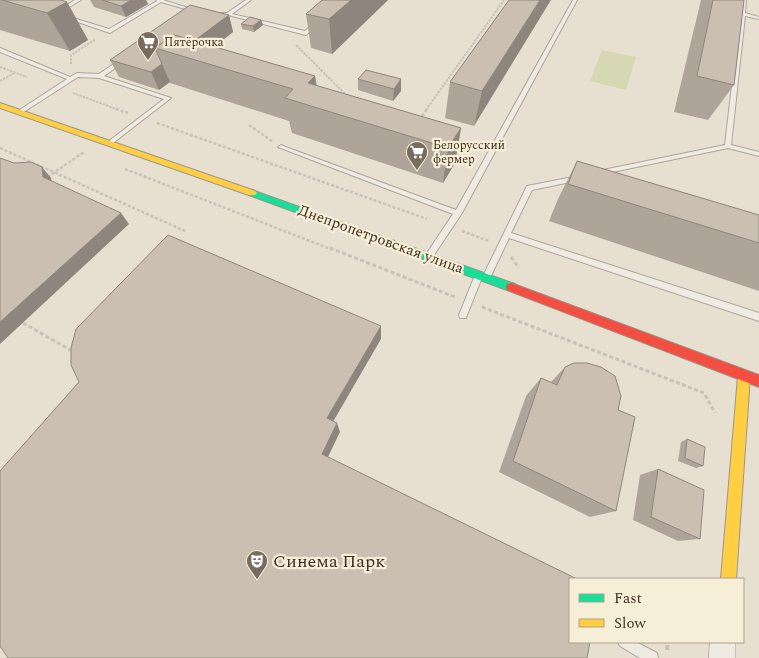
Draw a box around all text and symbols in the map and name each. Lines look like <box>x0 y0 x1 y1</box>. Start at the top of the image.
supermarket icon: Пятёрочка <box>136 30 160 61</box>
place label: Пятёрочка <box>164 33 224 52</box>
place label: Белорусский фермер <box>433 136 505 169</box>
supermarket icon: Белорусский фермер <box>405 140 429 171</box>
street label: Днепропетровская улица <box>295 199 468 280</box>
place label: Синема Парк <box>273 548 385 575</box>
theatre icon: Синема Парк <box>245 549 269 580</box>
legend <box>569 578 744 643</box>
text: Fast <box>614 587 642 610</box>
text: Slow <box>614 612 646 635</box>

